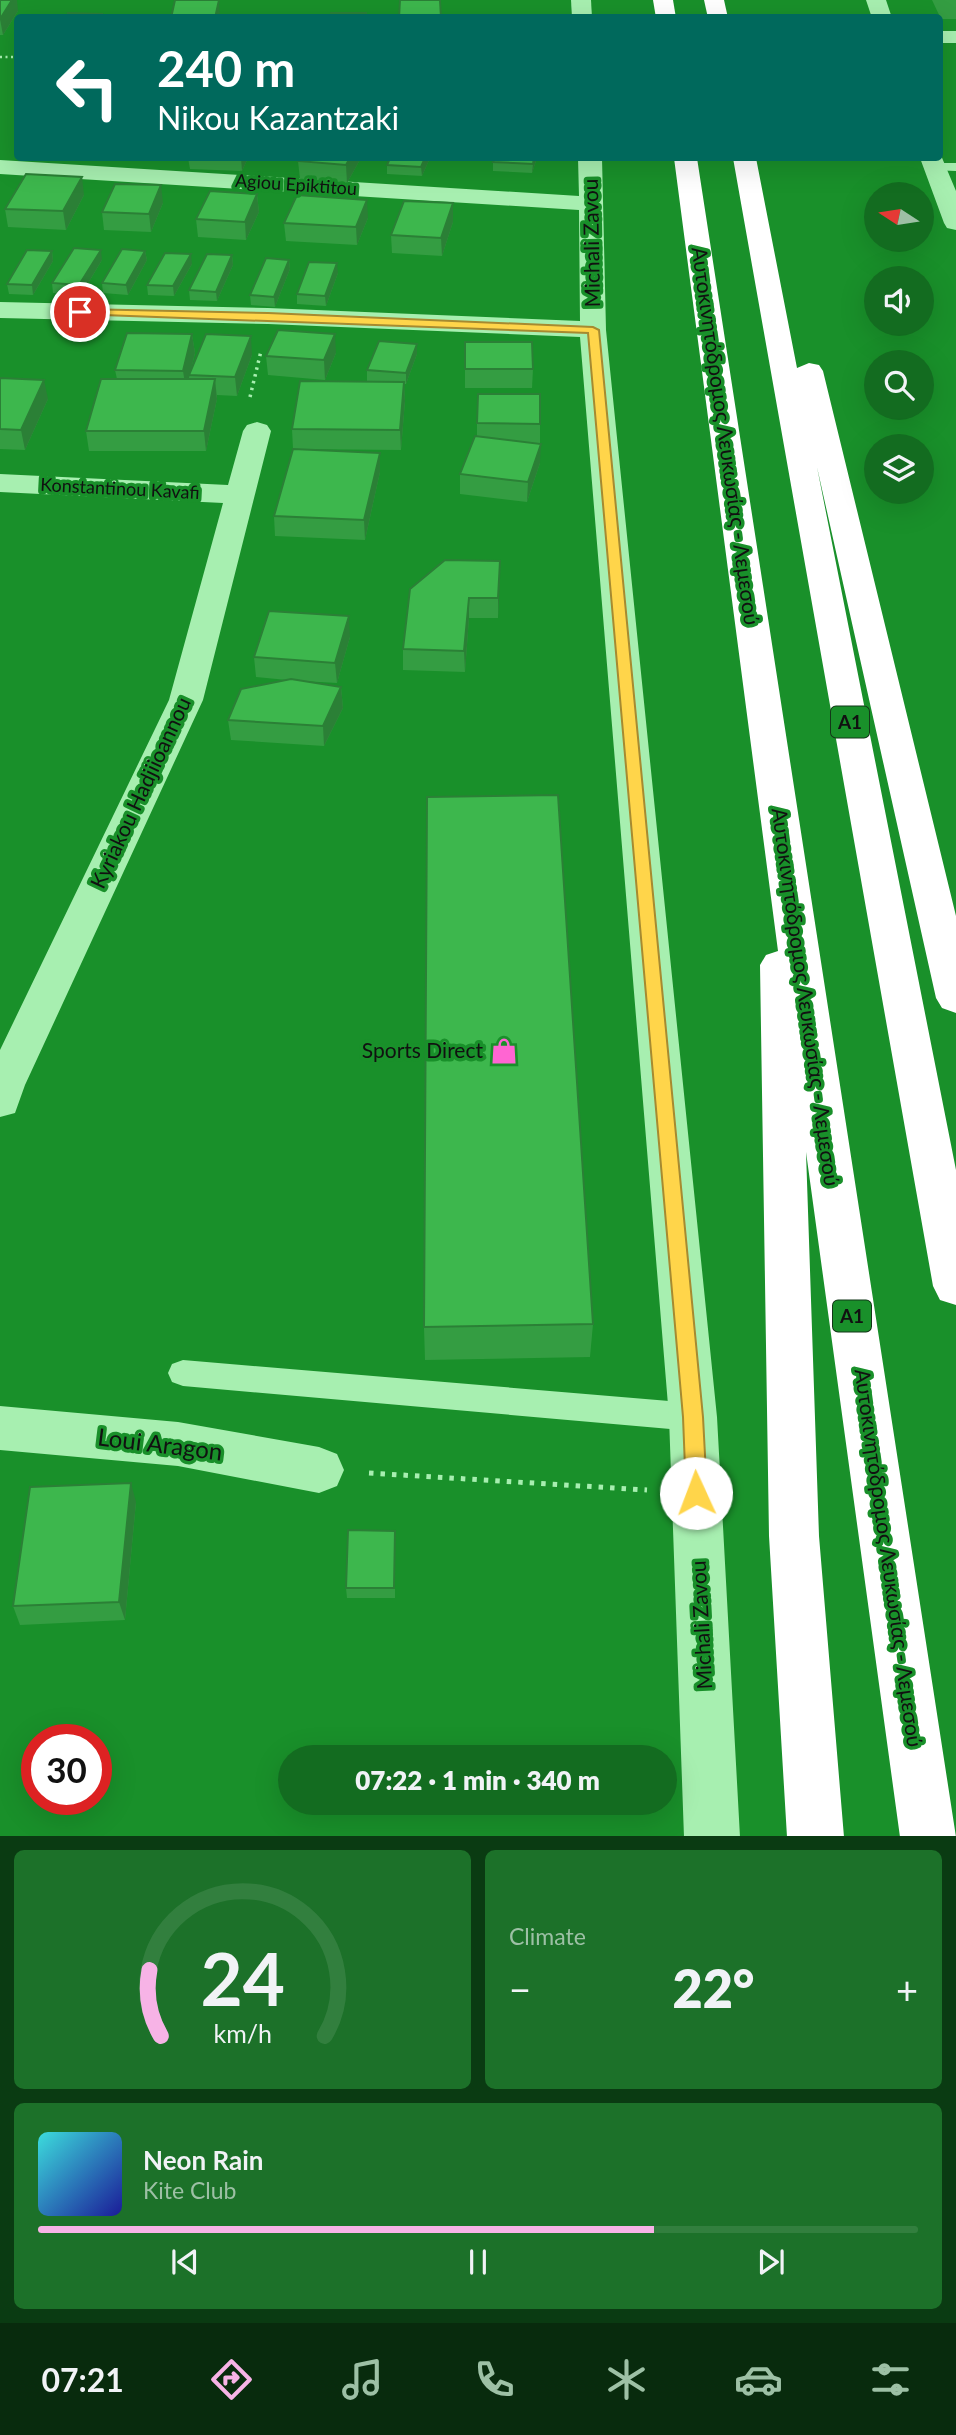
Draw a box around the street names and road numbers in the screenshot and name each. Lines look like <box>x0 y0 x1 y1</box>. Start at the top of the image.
street label: Agiou Epiktitou <box>234 169 358 199</box>
street label: Michali Zavou <box>577 178 604 308</box>
street label: Αυτοκινητόδρομος Λευκωσίας - Λεμεσού <box>688 245 765 627</box>
street label: Konstantinou Kavafi <box>40 473 200 503</box>
street label: Kyriakou Hadjiioannou <box>84 693 195 892</box>
road number: A1 <box>831 706 869 737</box>
street label: Αυτοκινητόδρομος Λευκωσίας - Λεμεσού <box>768 806 845 1188</box>
road number: A1 <box>833 1300 871 1332</box>
street label: Αυτοκινητόδρομος Λευκωσίας - Λεμεσού <box>851 1367 928 1749</box>
street label: Loui Aragon <box>96 1421 224 1466</box>
street label: Michali Zavou <box>685 1560 716 1690</box>

